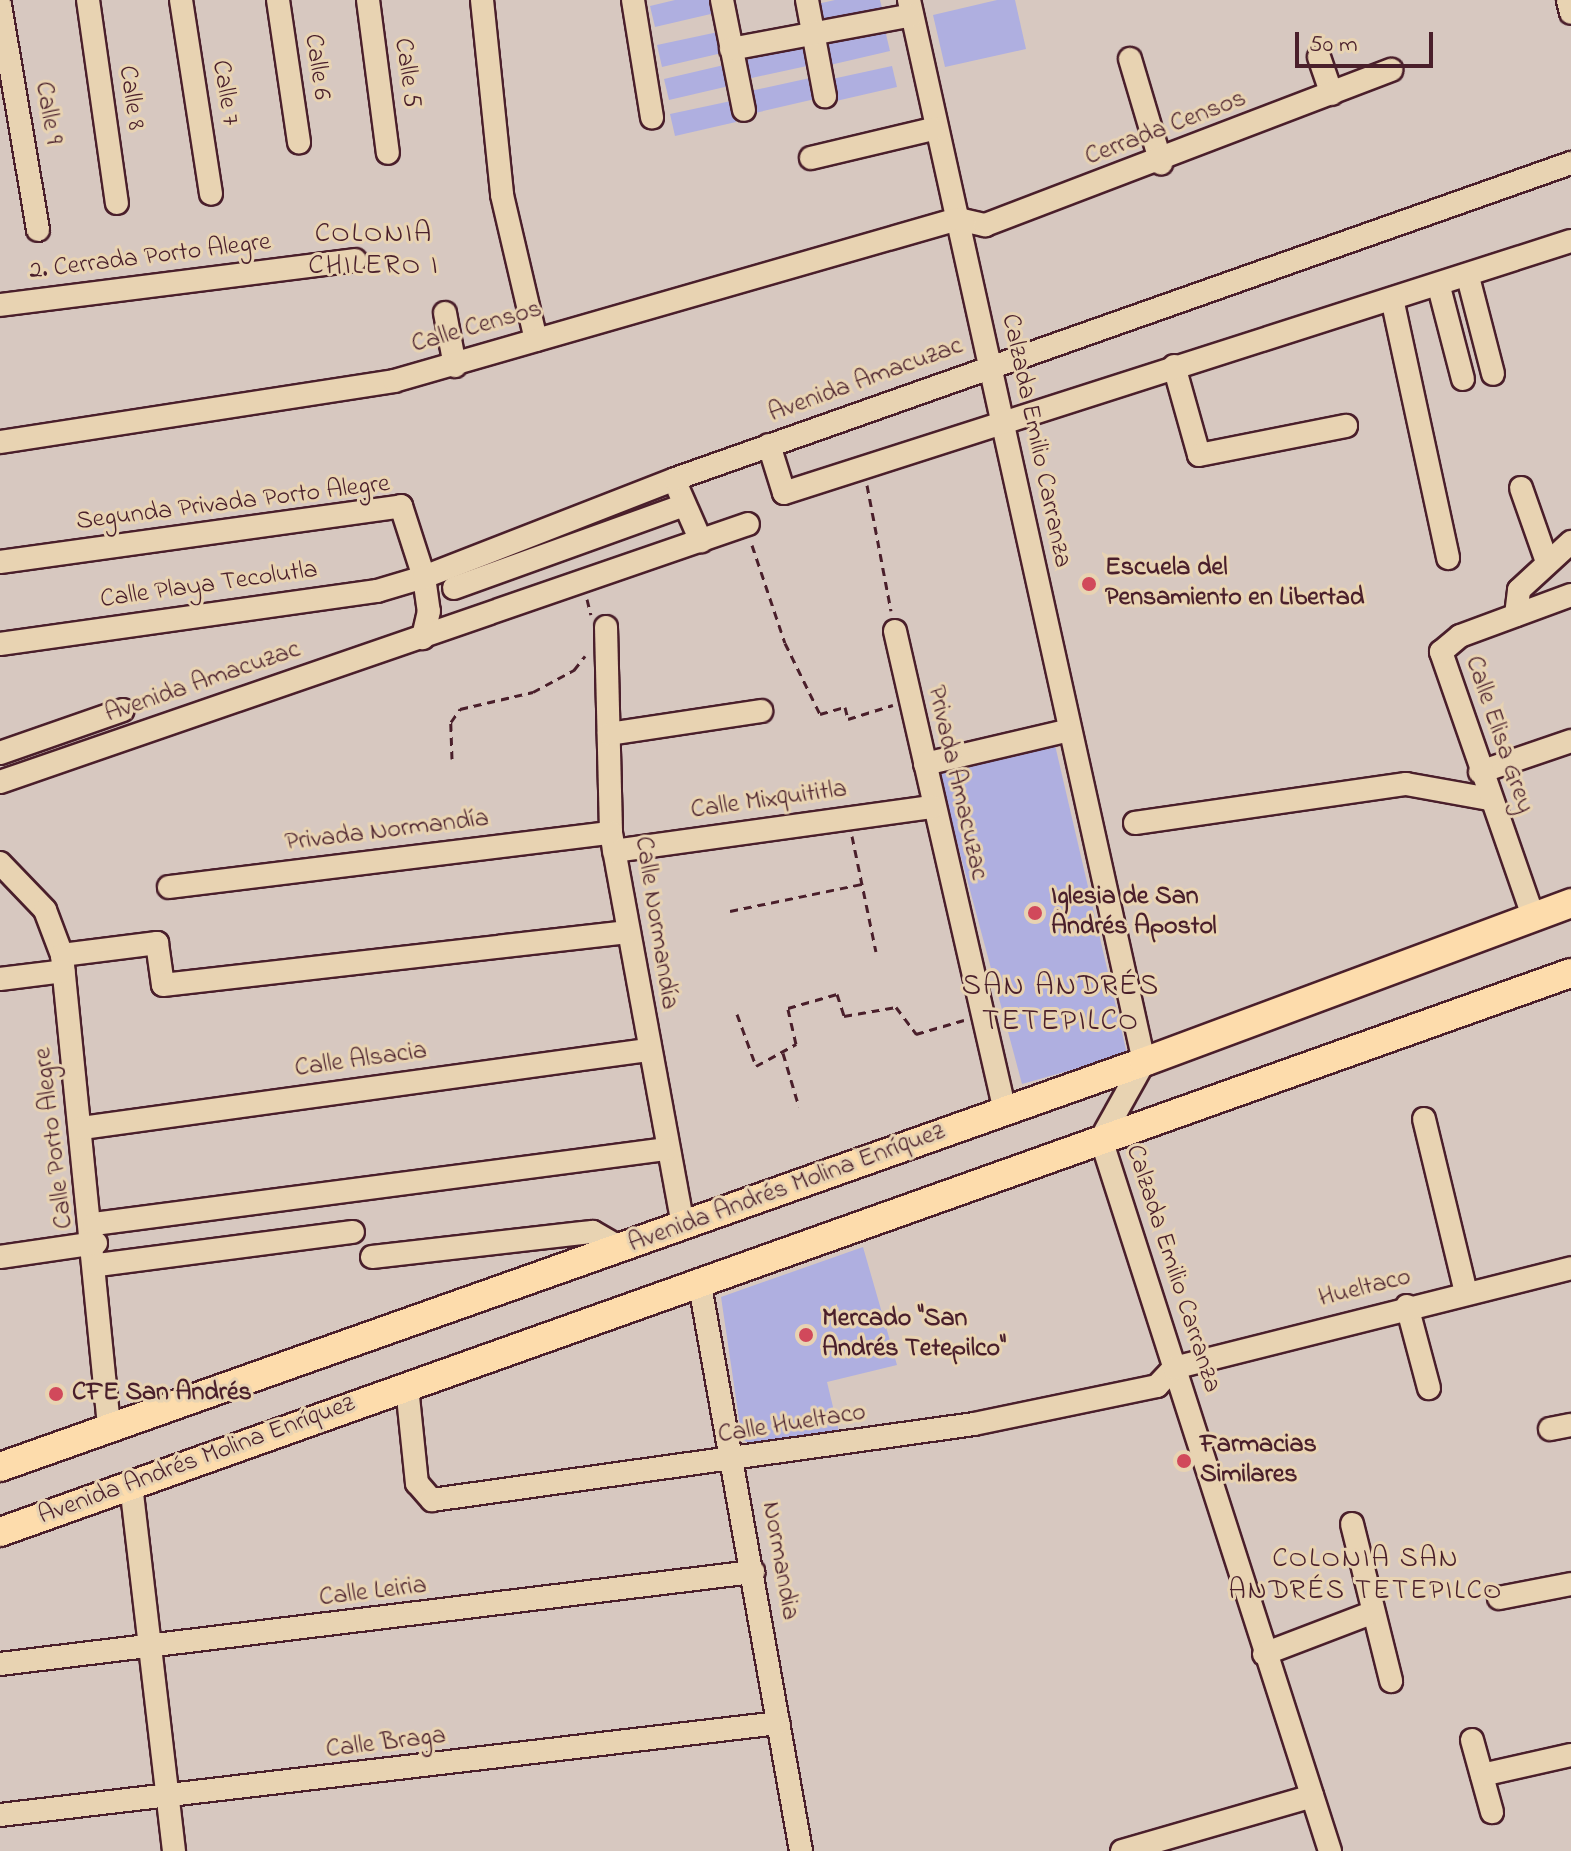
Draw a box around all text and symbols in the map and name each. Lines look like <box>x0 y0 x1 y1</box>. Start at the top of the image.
scale bar <box>1299 16 1437 66</box>
text: 50 m <box>1309 28 1358 63</box>
street label: Calle 6 <box>296 32 336 102</box>
street label: Calle 5 <box>386 36 426 110</box>
street label: Calle 7 <box>203 58 245 128</box>
street label: Calle 8 <box>110 64 150 132</box>
street label: Calle 9 <box>26 79 68 147</box>
street label: Cerrada Censos <box>1081 84 1251 174</box>
district label: COLONIA CHILERO I <box>308 218 440 284</box>
street label: 2. Cerrada Porto Alegre <box>27 228 273 288</box>
street label: Calle Censos <box>408 295 546 361</box>
street label: Calzada Emilio Carranza <box>993 311 1077 571</box>
street label: Avenida Amacuzac <box>765 331 967 431</box>
street label: Segunda Privada Porto Alegre <box>75 469 391 539</box>
place label: Escuela del Pensamiento en Libertad <box>1105 553 1364 614</box>
street label: Calle Playa Tecolutla <box>98 555 320 617</box>
marker: Escuela del Pensamiento en Libertad <box>1080 575 1098 593</box>
street label: Avenida Amacuzac <box>101 635 305 731</box>
street label: Calle Elisa Grey <box>1457 652 1539 818</box>
street label: Privada Amacuzac <box>918 683 994 883</box>
street label: Calle Mixquititla <box>689 775 849 827</box>
street label: Privada Normandía <box>283 804 491 860</box>
street label: Calle Normandía <box>626 834 684 1012</box>
place label: Iglesia de San Andrés Apostol <box>1051 882 1217 944</box>
marker: Iglesia de San Andrés Apostol <box>1026 904 1044 922</box>
district label: SAN ANDRÉS TETEPILCO <box>962 969 1160 1040</box>
street label: Calle Alsacia <box>293 1036 429 1086</box>
street label: Calle Porto Alegre <box>28 1046 82 1230</box>
street label: Avenida Andrés Molina Enríquez <box>625 1117 949 1261</box>
street label: Calzada Emilio Carranza <box>1117 1141 1227 1397</box>
street label: Hueltaco <box>1316 1263 1414 1315</box>
place label: Mercado "San Andrés Tetepilco" <box>822 1304 1006 1366</box>
marker: Mercado "San Andrés Tetepilco" <box>797 1326 815 1344</box>
place label: CFE San Andrés <box>72 1378 252 1410</box>
marker: CFE San Andrés <box>47 1385 65 1403</box>
street label: Avenida Andrés Molina Enríquez <box>35 1389 359 1533</box>
street label: Calle Hueltaco <box>716 1398 868 1452</box>
place label: Farmacias Similares <box>1200 1430 1317 1492</box>
marker: Farmacias Similares <box>1175 1452 1193 1470</box>
street label: Normandia <box>753 1499 805 1623</box>
district label: COLONIA SAN ANDRÉS TETEPILCO <box>1229 1543 1503 1609</box>
street label: Calle Leiria <box>318 1571 428 1615</box>
street label: Calle Braga <box>324 1721 448 1767</box>

